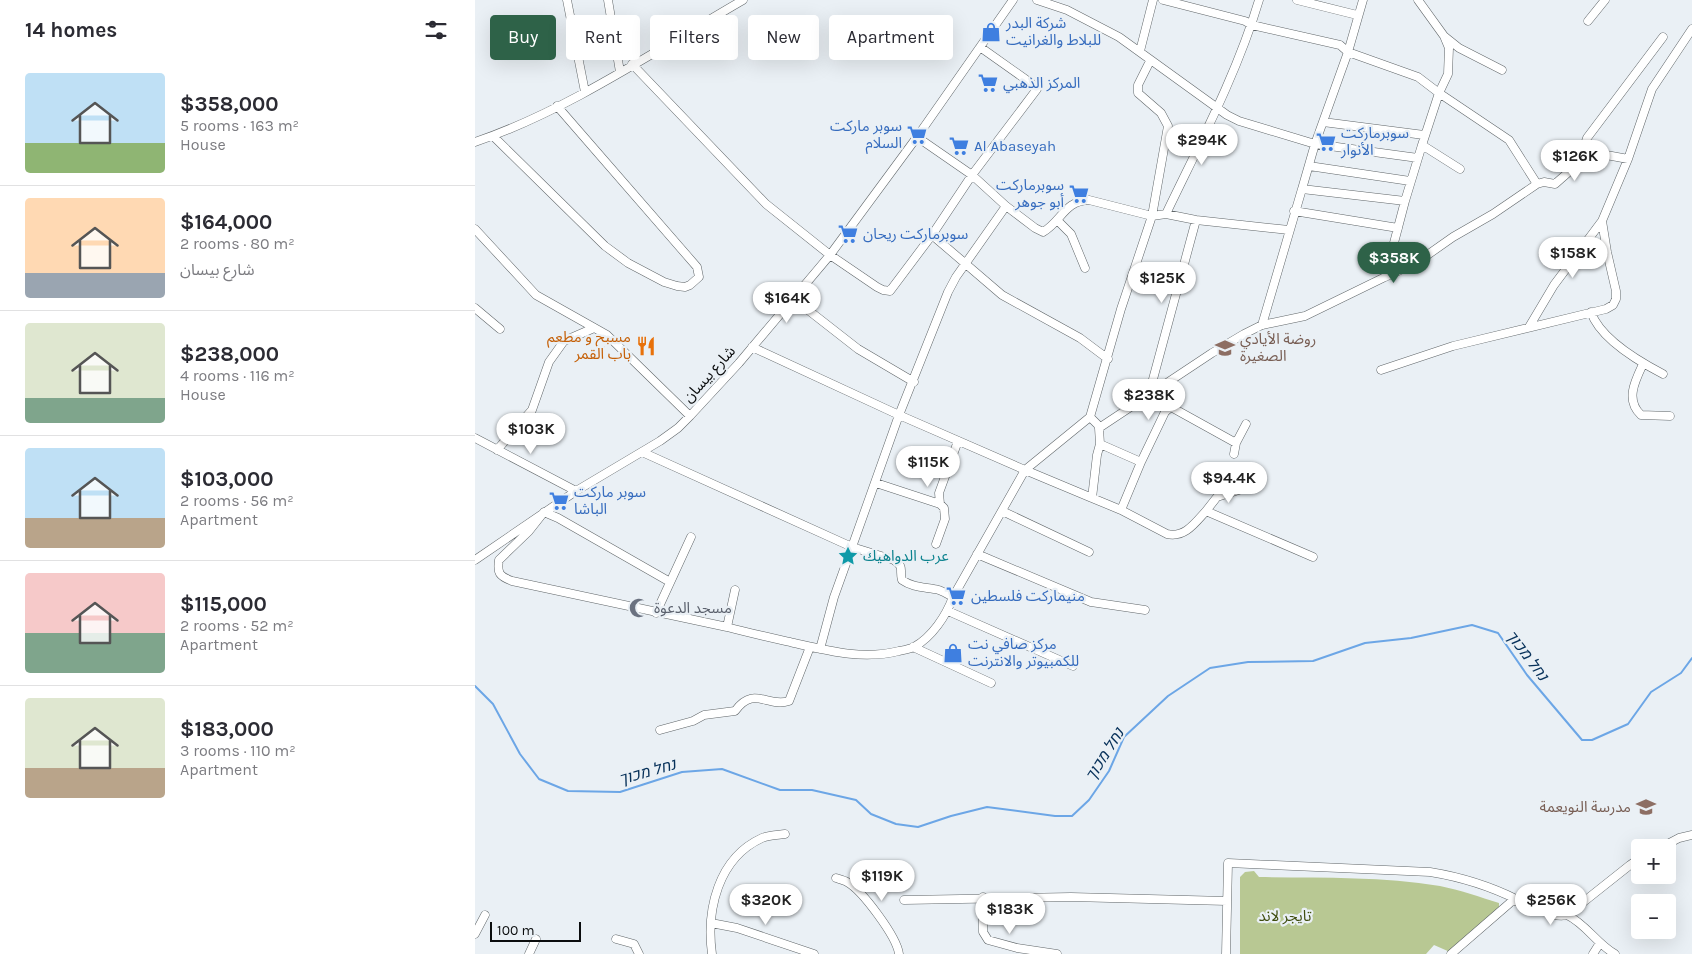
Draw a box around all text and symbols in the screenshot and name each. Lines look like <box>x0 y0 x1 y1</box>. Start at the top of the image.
place label: شركة البدر للبلاط والغرانيت <box>1005 14 1101 49</box>
chip: Buy <box>490 15 556 60</box>
chip: Rent <box>566 15 640 60</box>
chip: Filters <box>650 15 738 60</box>
chip: New <box>748 15 819 60</box>
chip: Apartment <box>829 15 953 60</box>
icon: filters <box>422 16 450 44</box>
text: 14 homes <box>25 18 117 42</box>
shop icon: شركة البدر للبلاط والغرانيت <box>980 21 1002 43</box>
supermarket icon: المركز الذهبي <box>977 72 999 94</box>
place label: المركز الذهبي <box>1003 74 1080 94</box>
text: $358,000 <box>180 92 279 116</box>
icon: home <box>65 93 125 153</box>
text: 5 rooms · 163 m² <box>180 116 299 135</box>
place label: سوبر ماركت السلام <box>830 117 902 154</box>
supermarket icon: سوبر ماركت السلام <box>906 124 928 146</box>
pin: $294K <box>1167 124 1237 166</box>
place label: سوبرماركت الأنوار <box>1340 124 1409 159</box>
text: $294K <box>1177 130 1227 149</box>
supermarket icon: سوبرماركت الأنوار <box>1315 131 1337 153</box>
text: House <box>180 135 226 154</box>
supermarket icon: Al Abaseyah <box>948 135 970 157</box>
place label: Al Abaseyah <box>974 137 1056 155</box>
pin: $126K <box>1540 140 1610 182</box>
text: $126K <box>1552 146 1598 165</box>
place label: سوبرماركت أبو جوهر <box>996 176 1064 211</box>
supermarket icon: سوبرماركت أبو جوهر <box>1068 183 1090 205</box>
text: $164,000 <box>180 210 272 234</box>
icon: home <box>65 218 125 278</box>
supermarket icon: سوبرماركت ريحان <box>837 223 859 245</box>
place label: سوبرماركت ريحان <box>863 225 968 243</box>
text: 2 rooms · 80 m² <box>180 234 295 253</box>
pin: $158K <box>1538 236 1608 279</box>
pin: $358K <box>1359 242 1429 284</box>
text: $158K <box>1550 243 1596 262</box>
text: $358K <box>1368 248 1420 267</box>
text: شارع بيسان <box>180 260 254 279</box>
pin: $125K <box>1127 262 1197 304</box>
text: $125K <box>1139 268 1185 287</box>
pin: $164K <box>752 282 822 324</box>
text: $164K <box>764 288 810 307</box>
place label: مسبح و مطعم باب القمر <box>547 328 631 363</box>
place label: روضة الأيادي الصغيرة <box>1240 330 1316 365</box>
restaurant icon: مسبح و مطعم باب القمر <box>635 335 657 357</box>
school or university icon: روضة الأيادي الصغيرة <box>1214 337 1236 359</box>
text: $238,000 <box>180 342 279 366</box>
street label: شارع بيسان <box>679 342 741 408</box>
icon: home <box>65 343 125 403</box>
text: 4 rooms · 116 m² <box>180 366 295 385</box>
pin: $238K <box>1114 378 1184 421</box>
text: House <box>180 385 226 404</box>
text: $238K <box>1123 385 1175 404</box>
pin: $103K <box>496 412 566 455</box>
text: $103K <box>507 419 555 438</box>
pin: $115K <box>893 446 963 488</box>
text: $115K <box>907 452 949 471</box>
pin: $94.4K <box>1188 462 1270 504</box>
text: $103,000 <box>180 467 273 491</box>
icon: home <box>65 468 125 528</box>
text: $94.4K <box>1202 468 1256 487</box>
place label: سوبر ماركت الباشا <box>574 483 646 518</box>
supermarket icon: سوبر ماركت الباشا <box>548 490 570 512</box>
text: 2 rooms · 56 m² <box>180 491 294 510</box>
text: Apartment <box>180 510 258 529</box>
place icon: عرب الدواهيك <box>837 545 859 567</box>
place label: عرب الدواهيك <box>863 547 949 565</box>
supermarket icon: منيماركت فلسطين <box>945 585 967 607</box>
place label: منيماركت فلسطين <box>971 587 1085 605</box>
text: $115,000 <box>180 592 267 616</box>
icon: home <box>65 593 125 653</box>
mosque icon: مسجد الدعوة <box>628 597 650 619</box>
place label: مسجد الدعوة <box>654 599 732 617</box>
text: 2 rooms · 52 m² <box>180 616 294 635</box>
water label: נחל מכוך <box>1502 626 1554 685</box>
text: Apartment <box>180 635 258 654</box>
place label: مركز صافي نت للكمبيوتر والانترنت <box>968 635 1079 670</box>
shop icon: مركز صافي نت للكمبيوتر والانترنت <box>942 642 964 664</box>
text: $183,000 <box>180 717 274 741</box>
icon: home <box>65 718 125 778</box>
water label: נחל מכוך <box>1081 723 1129 784</box>
text: 3 rooms · 110 m² <box>180 741 296 760</box>
water label: נחל מכוך <box>616 754 679 789</box>
text: Apartment <box>180 760 258 779</box>
school or university icon: مدرسة النويعمة <box>1635 796 1657 818</box>
place label: مدرسة النويعمة <box>1540 798 1631 816</box>
map controls <box>1631 839 1676 939</box>
button: + <box>1631 839 1676 884</box>
pin: $119K <box>847 860 917 902</box>
text: $119K <box>861 866 903 885</box>
pin: $320K <box>731 884 801 926</box>
pin: $256K <box>1516 884 1586 926</box>
text: $320K <box>740 890 792 909</box>
text: $256K <box>1526 890 1576 909</box>
pin: $183K <box>975 892 1045 935</box>
button: − <box>1631 894 1676 939</box>
text: $183K <box>986 899 1034 918</box>
park label: تايجر لاند <box>1258 907 1312 925</box>
scale bar <box>490 919 581 942</box>
text: 100 m <box>497 922 535 939</box>

